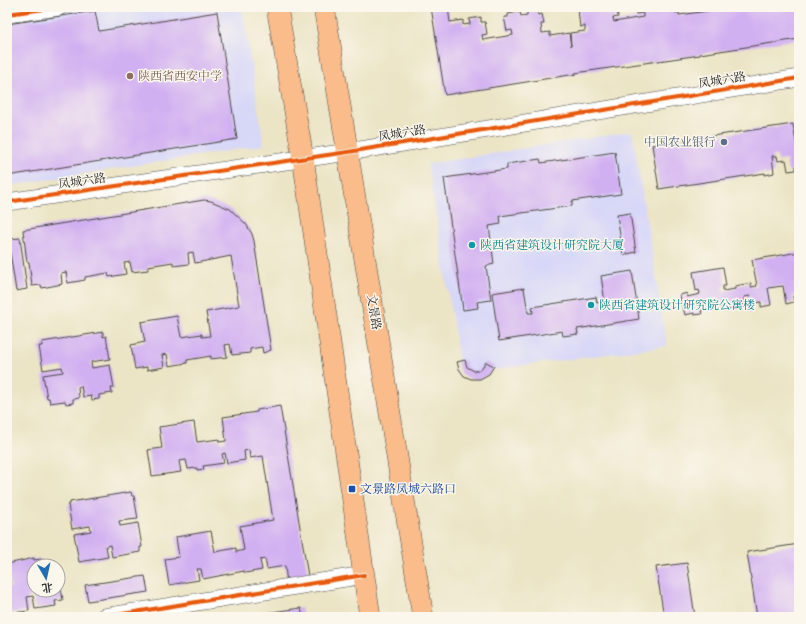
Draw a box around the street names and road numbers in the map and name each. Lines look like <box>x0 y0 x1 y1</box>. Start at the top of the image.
street label: 凤城六路 <box>697 68 747 91</box>
street label: 凤城六路 <box>377 121 427 144</box>
street label: 凤城六路 <box>57 170 107 191</box>
street label: 文景路 <box>364 293 385 331</box>

